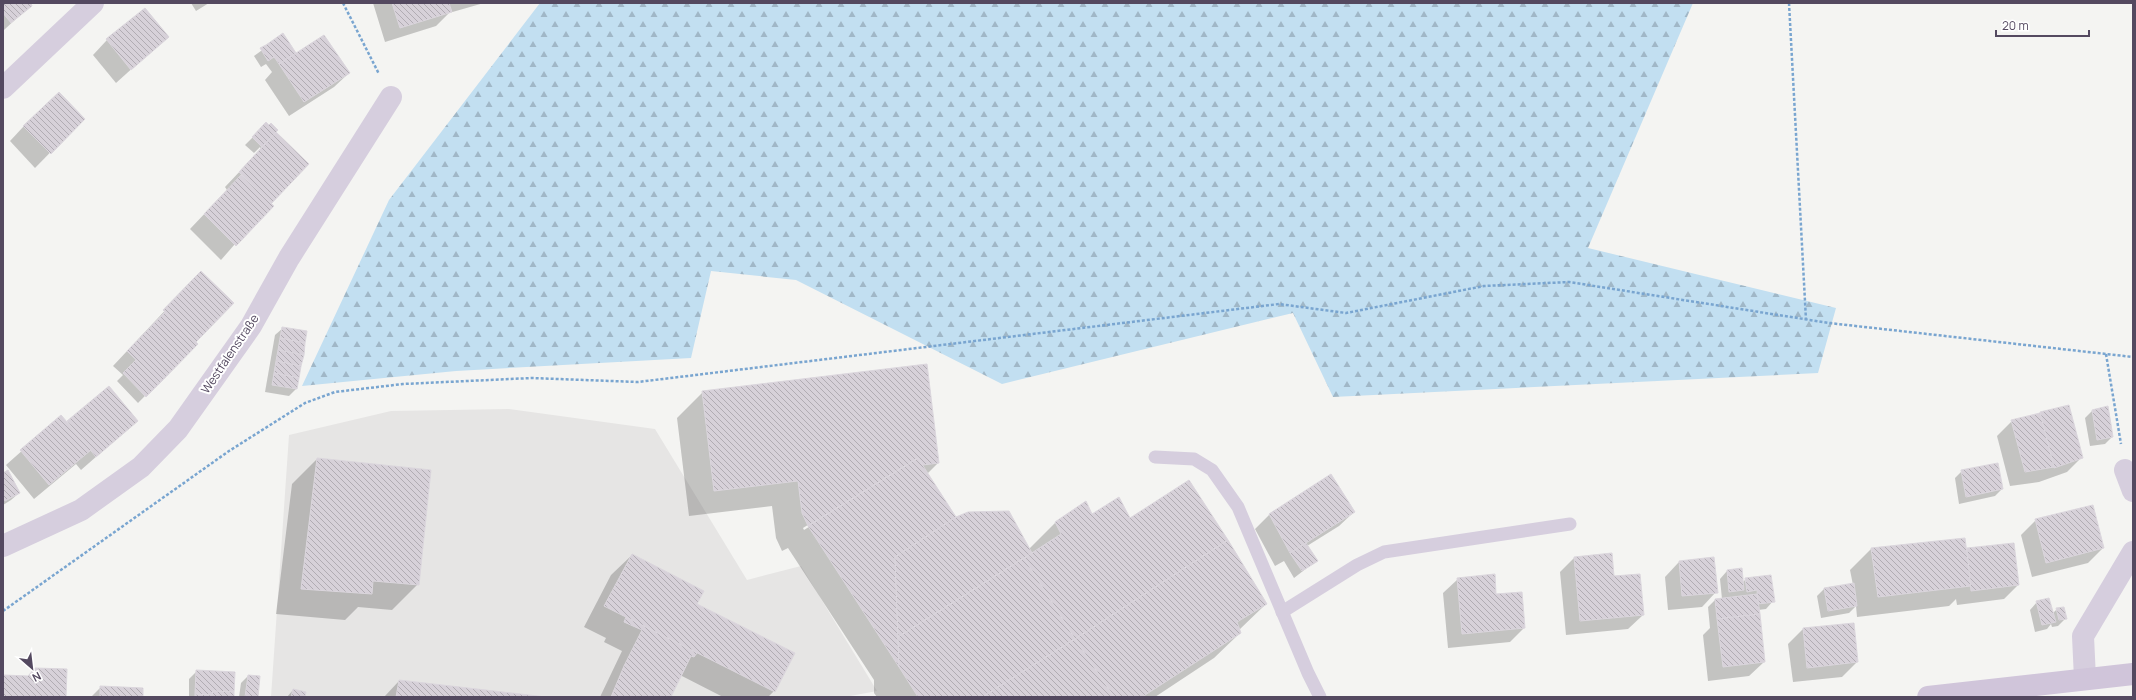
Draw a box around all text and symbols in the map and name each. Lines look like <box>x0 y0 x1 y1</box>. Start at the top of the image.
scale bar <box>1996 12 2089 38</box>
text: 20 m <box>2002 17 2029 34</box>
street label: Westfalenstraße <box>197 311 262 397</box>
north arrow <box>12 648 52 688</box>
text: N <box>30 669 44 686</box>

